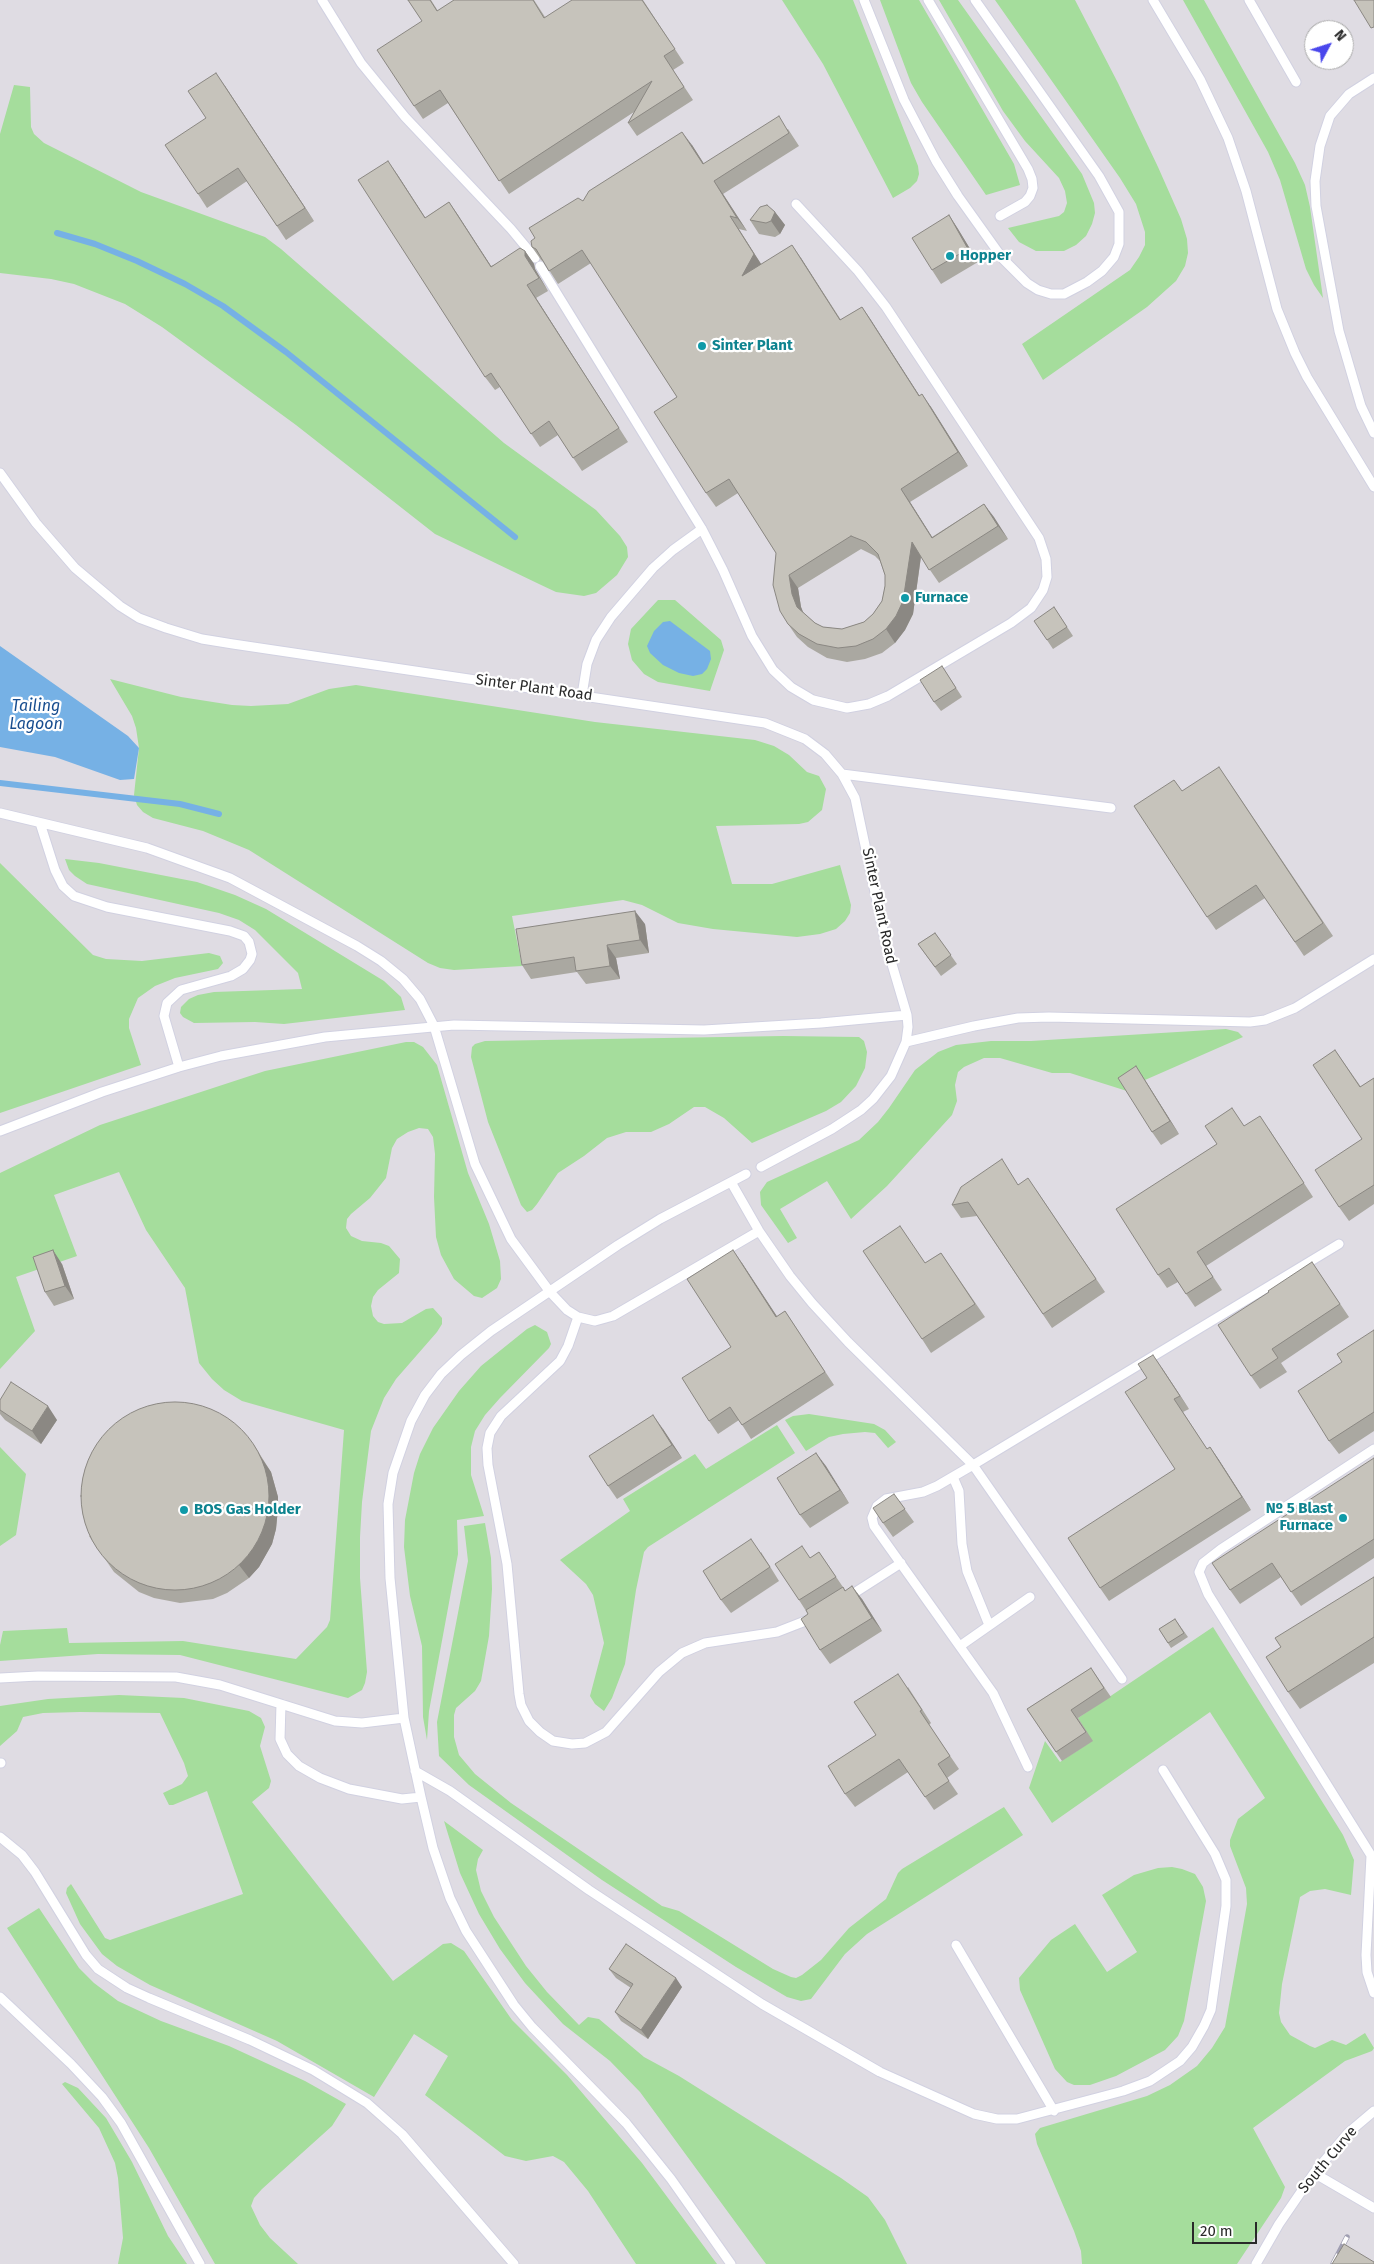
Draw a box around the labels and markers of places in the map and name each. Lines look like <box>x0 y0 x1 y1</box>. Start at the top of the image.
place label: Hopper <box>960 247 1011 265</box>
marker: Hopper <box>944 250 956 262</box>
place label: Sinter Plant <box>712 337 793 355</box>
marker: Sinter Plant <box>696 340 708 352</box>
place label: Furnace <box>915 589 968 607</box>
marker: Furnace <box>899 592 911 604</box>
place label: Nº 5 Blast Furnace <box>1266 1500 1333 1535</box>
place label: BOS Gas Holder <box>194 1501 301 1519</box>
marker: BOS Gas Holder <box>178 1504 190 1516</box>
marker: Nº 5 Blast Furnace <box>1337 1512 1349 1524</box>

